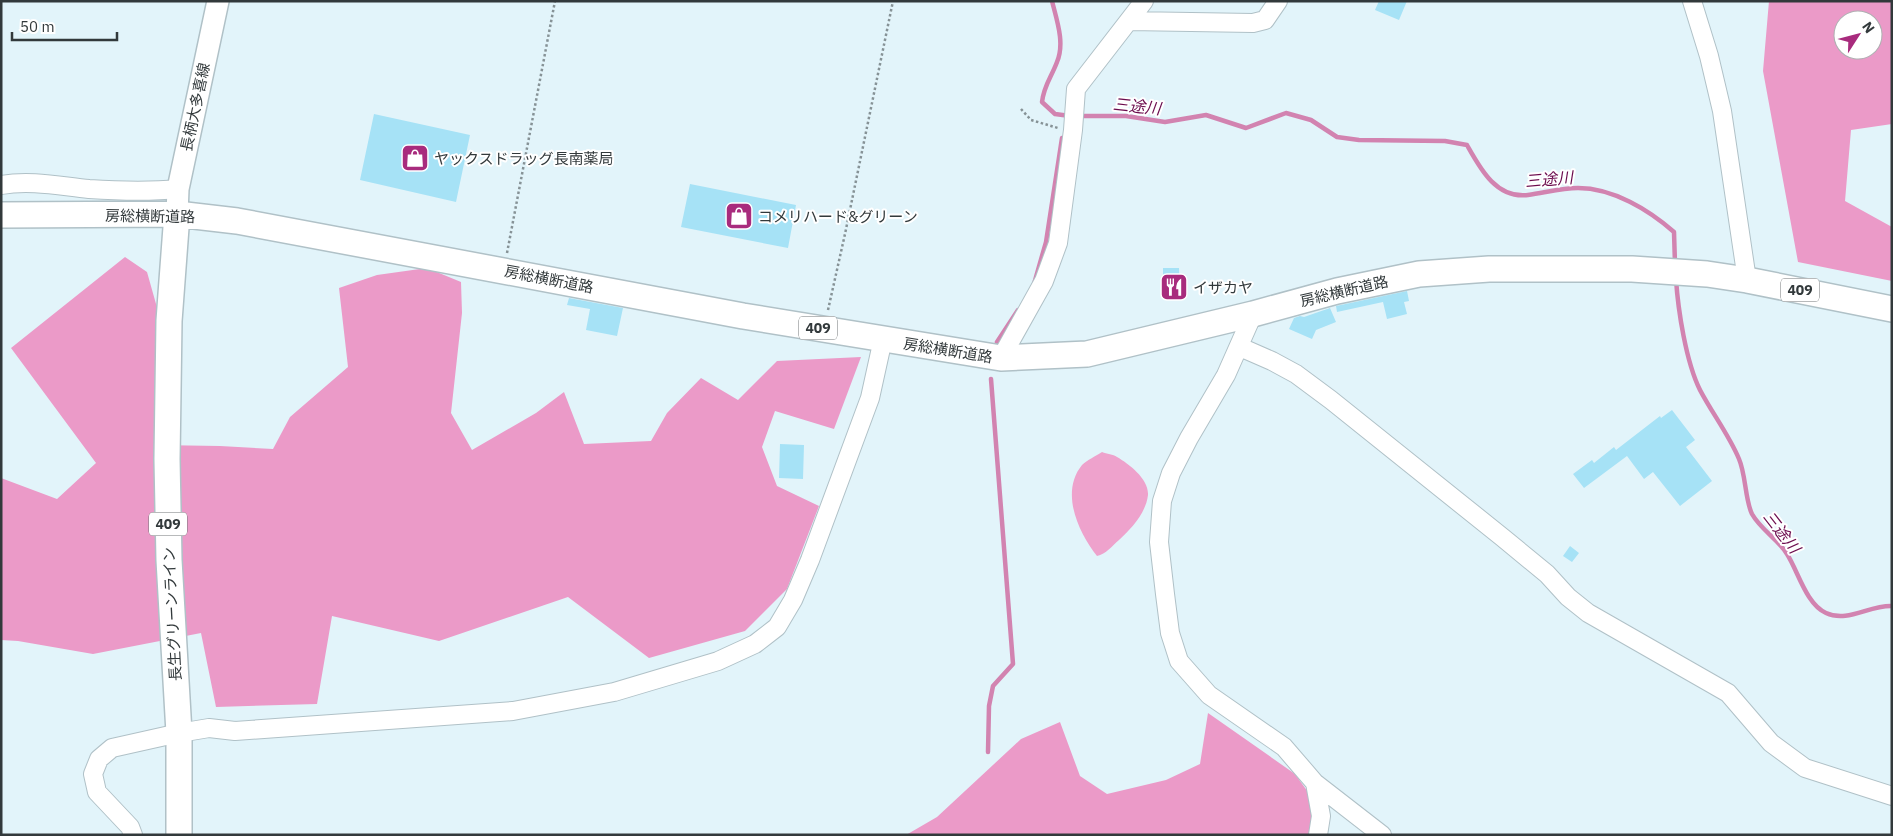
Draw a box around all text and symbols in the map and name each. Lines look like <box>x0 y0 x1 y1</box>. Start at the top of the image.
scale bar <box>12 10 118 42</box>
north arrow <box>1833 10 1883 60</box>
text: 50 m <box>20 17 55 36</box>
text: N <box>1858 18 1879 37</box>
street label: 長柄大多喜線 <box>176 61 214 153</box>
water label: 三途川 <box>1112 94 1164 119</box>
shop icon: ヤックスドラッグ長南薬局 <box>400 143 430 173</box>
place label: ヤックスドラッグ長南薬局 <box>434 149 614 168</box>
water label: 三途川 <box>1524 167 1576 191</box>
shop icon: コメリハード&グリーン <box>724 201 754 231</box>
street label: 房総横断道路 <box>105 206 195 226</box>
place label: コメリハード&グリーン <box>758 207 918 226</box>
street label: 房総横断道路 <box>503 261 595 297</box>
restaurant icon: イザカヤ <box>1159 272 1189 302</box>
street label: 房総横断道路 <box>1298 272 1390 310</box>
place label: イザカヤ <box>1193 278 1253 297</box>
road number: 409 <box>1781 278 1819 302</box>
road number: 409 <box>799 316 837 339</box>
street label: 房総横断道路 <box>902 334 994 366</box>
water label: 三途川 <box>1759 507 1806 559</box>
road number: 409 <box>149 512 187 536</box>
street label: 長生グリーンライン <box>159 546 185 682</box>

